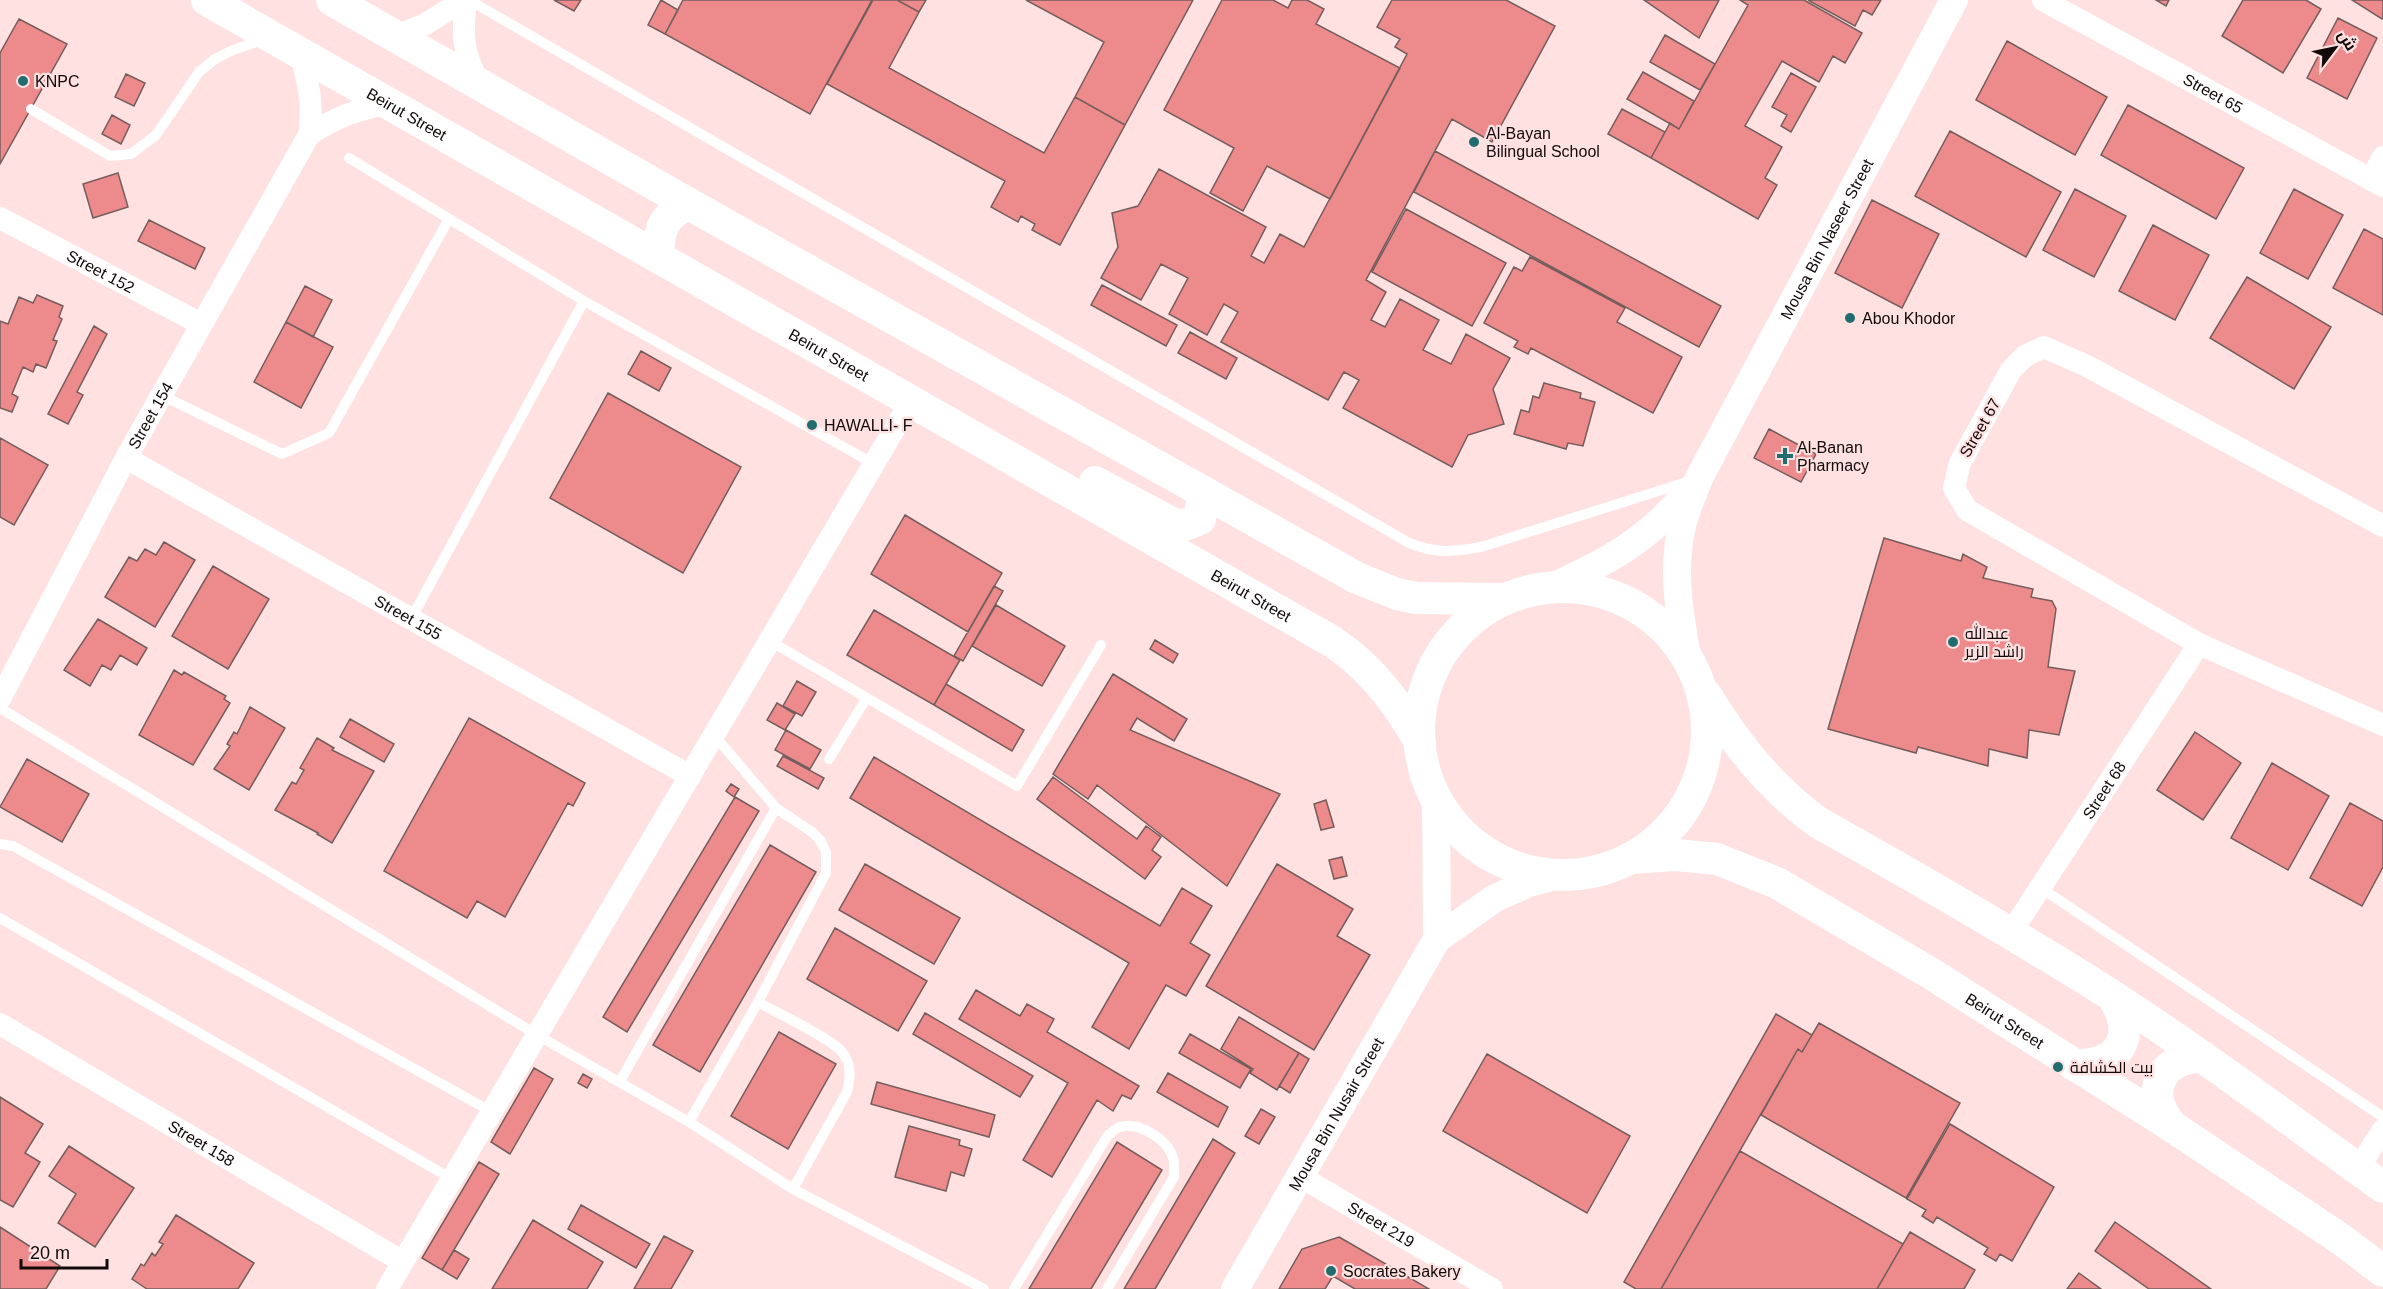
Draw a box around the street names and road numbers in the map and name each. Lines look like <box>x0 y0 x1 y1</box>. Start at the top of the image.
street label: Street 65 <box>2181 70 2246 116</box>
street label: Beirut Street <box>364 84 450 144</box>
street label: Mousa Bin Naseer Street <box>1777 156 1876 322</box>
street label: Street 152 <box>64 246 138 296</box>
street label: Beirut Street <box>786 325 872 384</box>
street label: Street 154 <box>125 379 176 452</box>
street label: Street 67 <box>1956 396 2004 460</box>
street label: Beirut Street <box>1208 566 1295 625</box>
street label: Street 155 <box>372 592 445 643</box>
street label: Street 68 <box>2079 758 2129 822</box>
street label: Beirut Street <box>1963 989 2047 1052</box>
street label: Mousa Bin Nusair Street <box>1285 1034 1387 1193</box>
street label: Street 158 <box>165 1117 238 1169</box>
street label: Street 219 <box>1345 1198 1417 1250</box>

